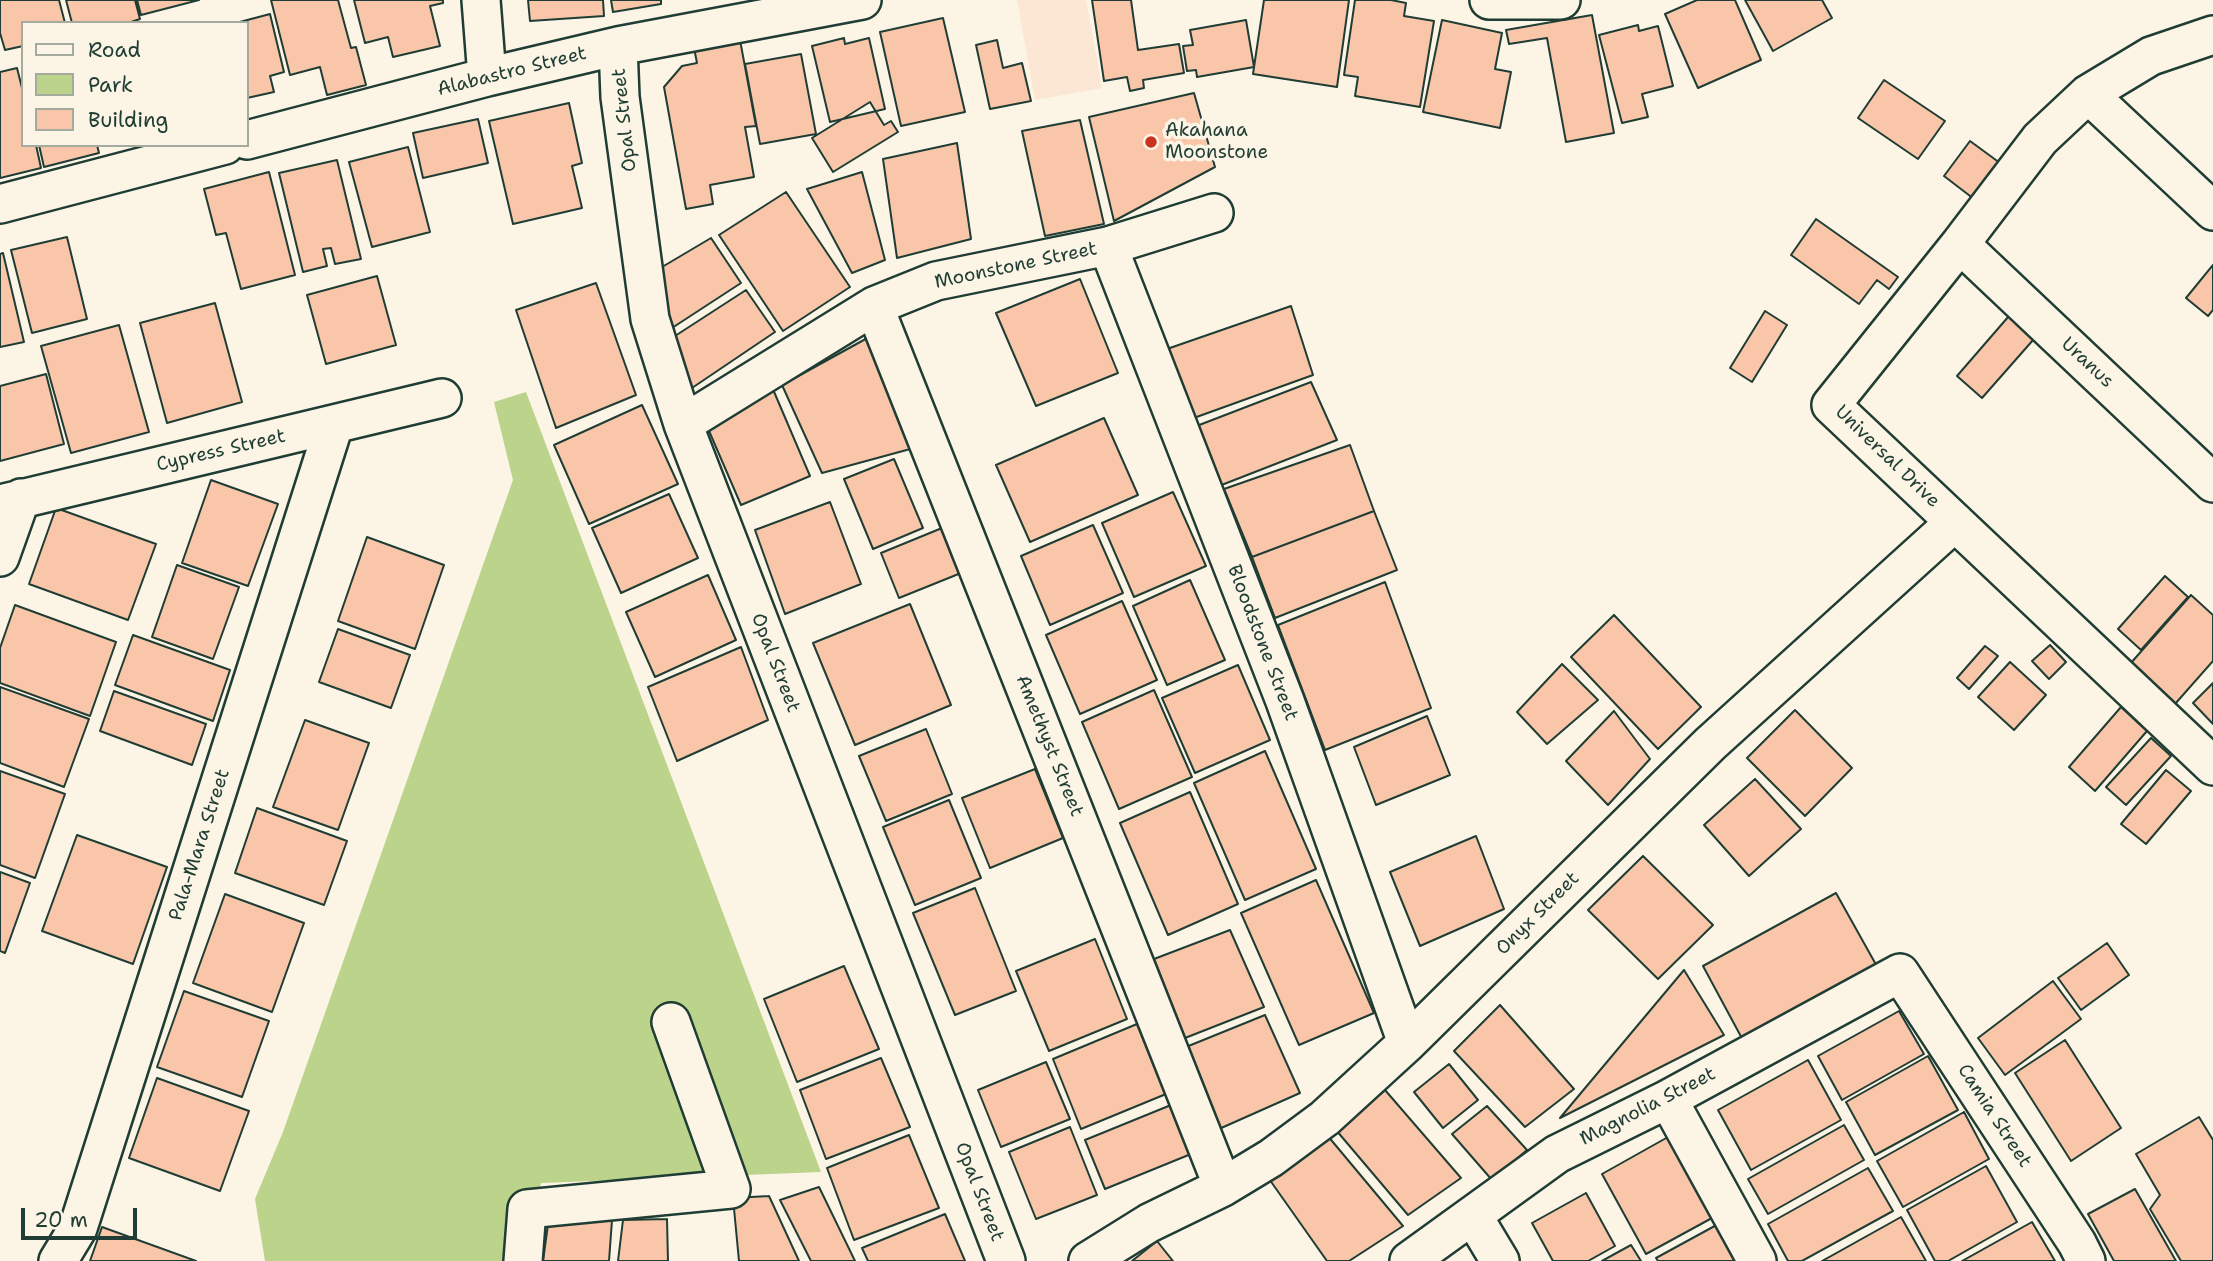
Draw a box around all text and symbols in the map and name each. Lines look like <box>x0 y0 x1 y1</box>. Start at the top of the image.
legend <box>21 21 248 147</box>
text: Road <box>88 36 141 64</box>
street label: Alabastro Street <box>435 42 589 102</box>
street label: Opal Street <box>608 67 642 173</box>
text: Park <box>88 71 133 99</box>
text: Building <box>88 106 168 134</box>
place label: Akahana Moonstone <box>1165 120 1268 164</box>
marker: Akahana Moonstone <box>1143 134 1159 150</box>
street label: Moonstone Street <box>933 238 1099 294</box>
street label: Uranus <box>2056 333 2118 393</box>
street label: Universal Drive <box>1830 401 1944 513</box>
street label: Cypress Street <box>154 425 288 477</box>
street label: Bloodstone Street <box>1222 562 1302 724</box>
street label: Opal Street <box>746 610 804 716</box>
street label: Amethyst Street <box>1010 672 1088 820</box>
street label: Pala-Mara Street <box>165 766 235 924</box>
street label: Onyx Street <box>1492 868 1584 960</box>
street label: Camia Street <box>1952 1060 2036 1172</box>
street label: Magnolia Street <box>1576 1063 1720 1151</box>
street label: Opal Street <box>950 1139 1008 1245</box>
scale bar <box>24 1194 140 1238</box>
text: 20 m <box>34 1206 88 1234</box>

